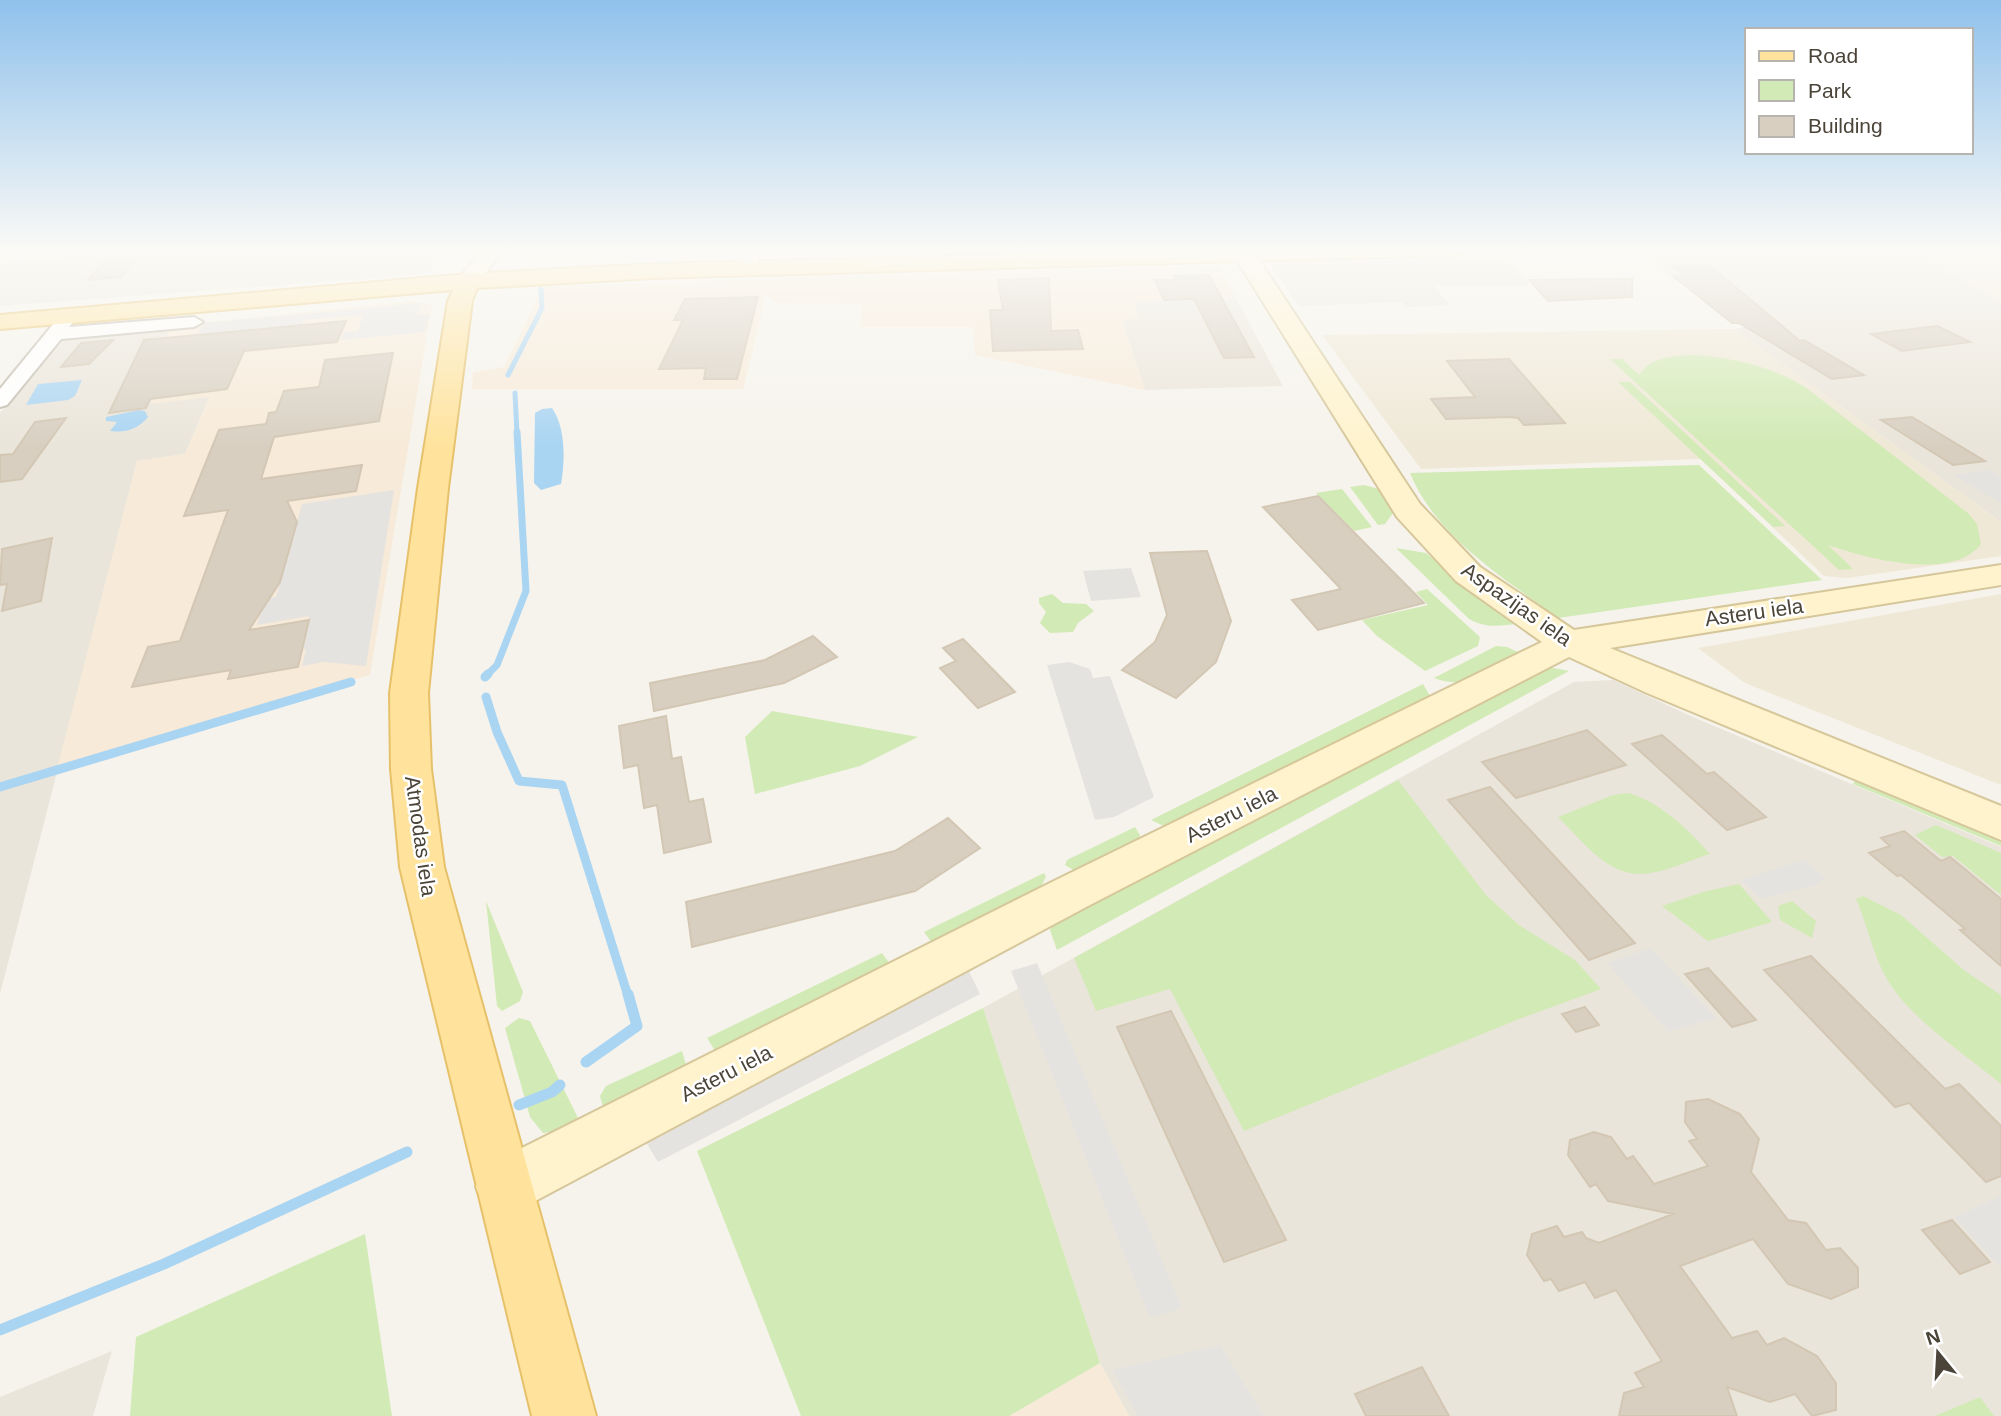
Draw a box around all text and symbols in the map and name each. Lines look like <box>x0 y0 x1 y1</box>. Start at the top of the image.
legend <box>1745 28 1973 154</box>
text: Road <box>1808 44 1858 67</box>
text: Park <box>1808 79 1852 102</box>
text: Building <box>1808 114 1883 137</box>
street label: Aspazijas iela <box>1458 558 1576 650</box>
street label: Asteru iela <box>1703 594 1805 630</box>
street label: Atmodas iela <box>401 774 441 898</box>
street label: Asteru iela <box>1182 781 1281 847</box>
street label: Asteru iela <box>677 1040 776 1106</box>
north arrow <box>1903 1318 1973 1388</box>
text: N <box>1923 1325 1943 1349</box>

